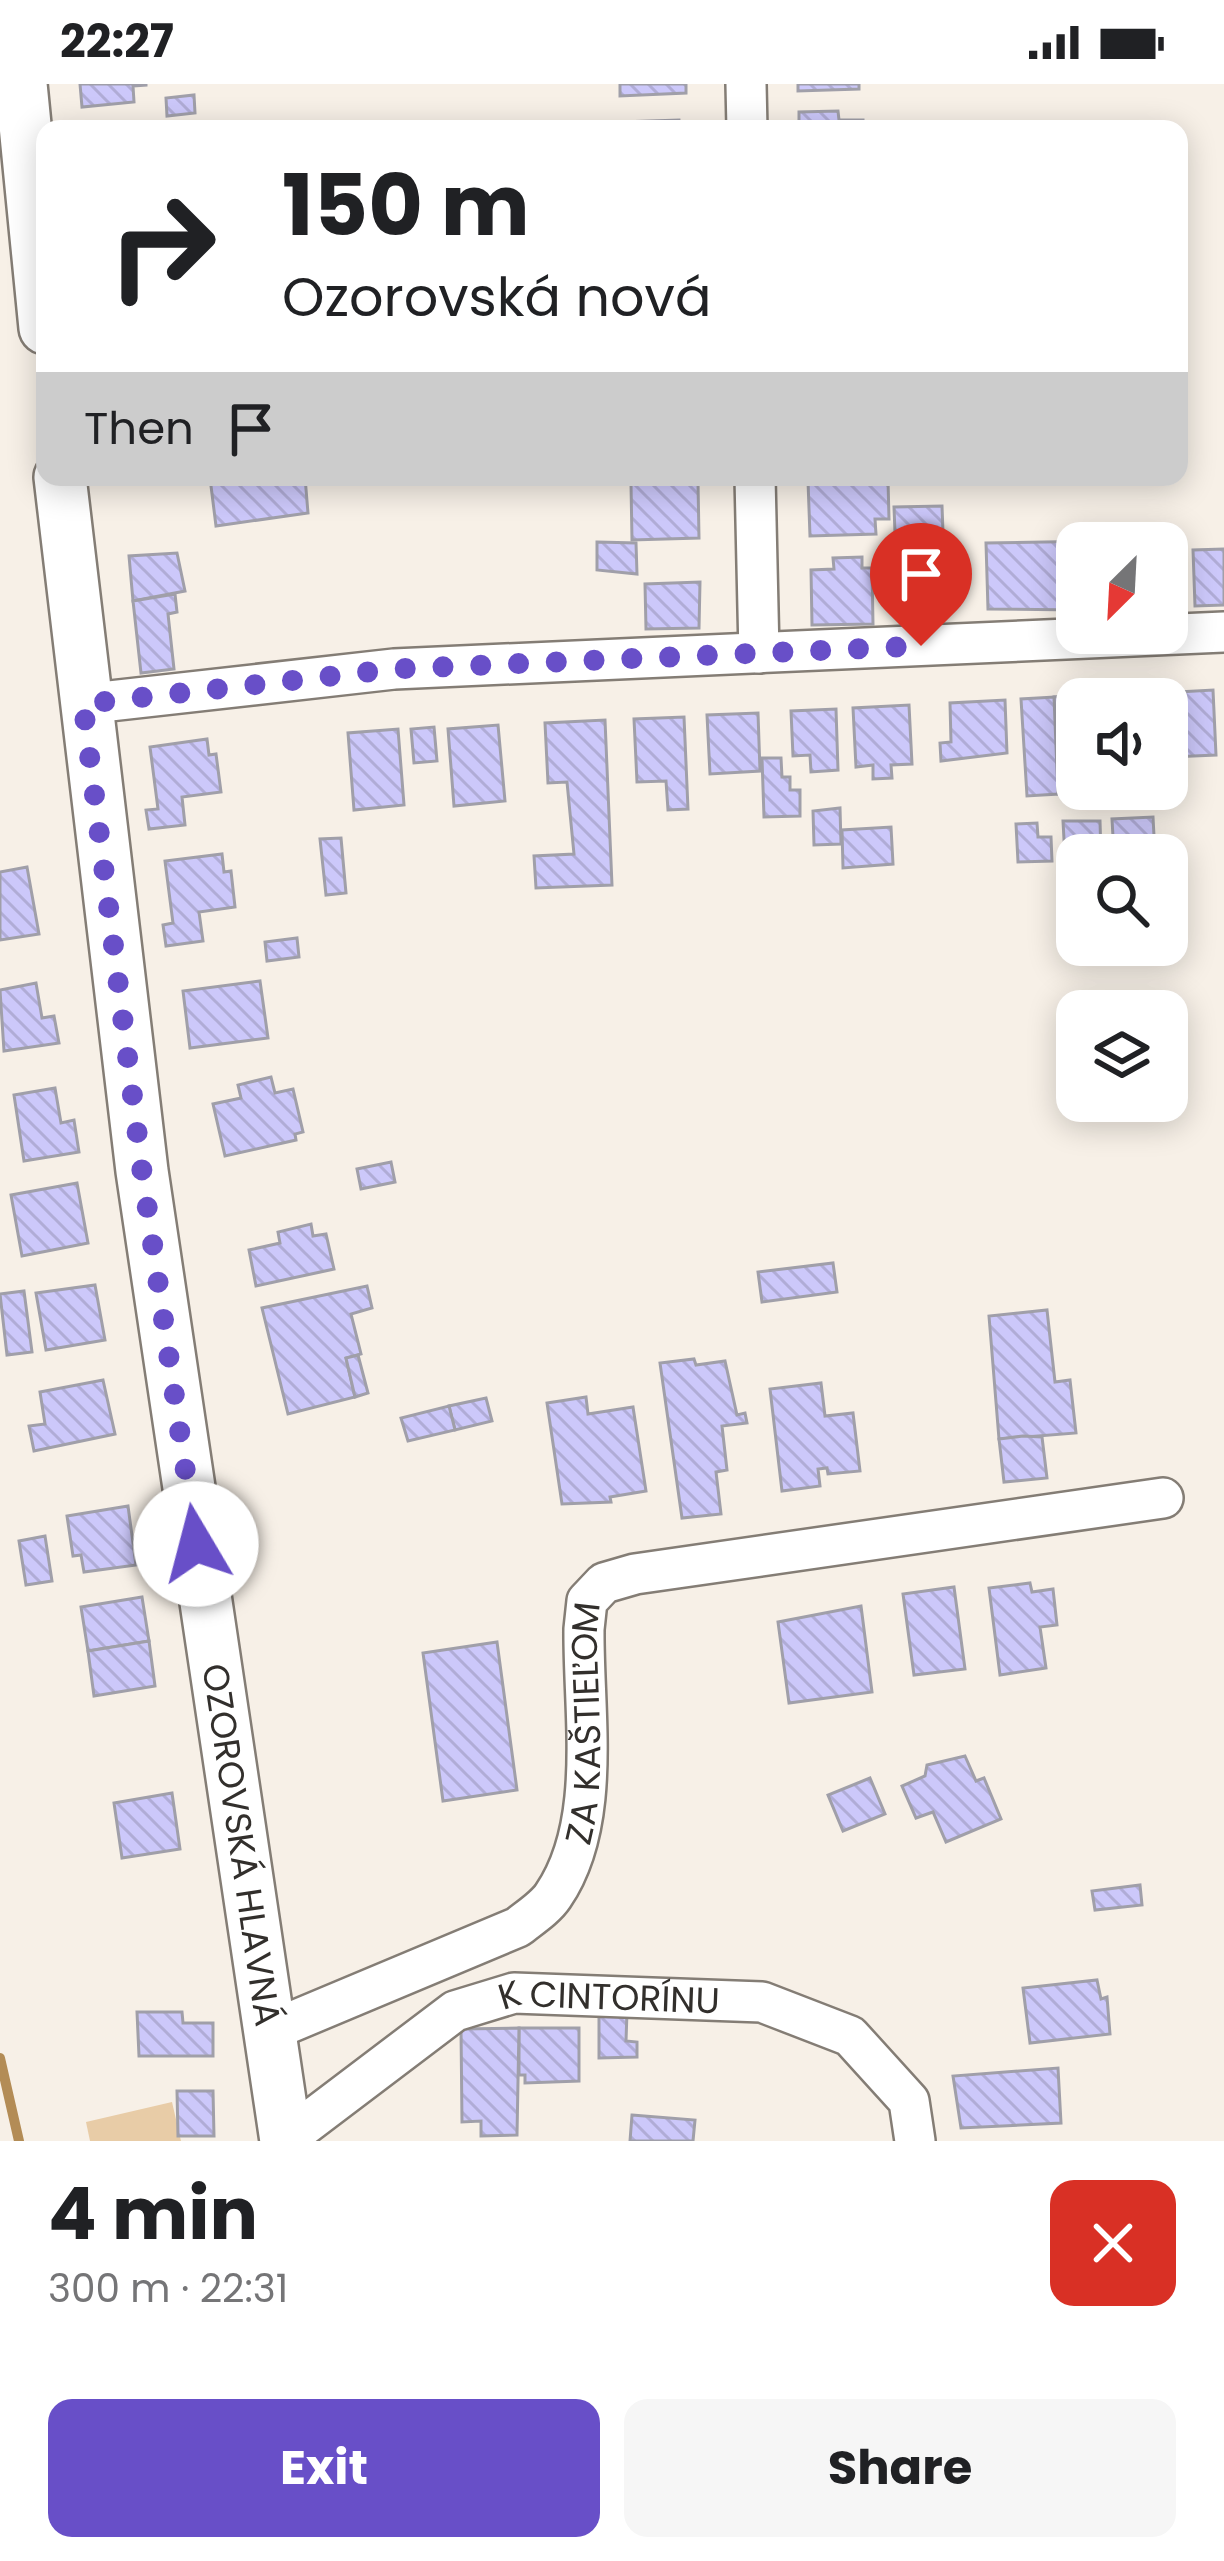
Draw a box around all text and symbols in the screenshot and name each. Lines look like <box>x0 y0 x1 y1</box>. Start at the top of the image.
text: 22:27 <box>60 10 174 73</box>
text: 150 m <box>282 147 530 264</box>
icon: right <box>84 168 240 324</box>
text: Ozorovská nová <box>282 259 711 335</box>
icon: arrive <box>218 396 284 462</box>
text: Then <box>84 397 194 460</box>
north arrow <box>1056 522 1188 654</box>
map controls <box>1056 522 1188 1122</box>
pin <box>870 523 972 646</box>
icon: arrive <box>888 541 954 607</box>
button: sound <box>1056 678 1188 810</box>
button: search <box>1056 834 1188 966</box>
button: layers <box>1056 990 1188 1122</box>
position arrow <box>133 1481 259 1607</box>
street label: ZA KAŠTIEĽOM <box>553 1599 613 1849</box>
street label: OZOROVSKÁ HLAVNÁ <box>189 1660 294 2030</box>
street label: K CINTORÍNU <box>492 1967 721 2026</box>
text: 4 min <box>48 2163 258 2264</box>
button: close <box>1050 2180 1176 2306</box>
text: 300 m · 22:31 <box>48 2261 288 2316</box>
button: Exit <box>48 2399 600 2537</box>
button: Share <box>624 2399 1176 2537</box>

